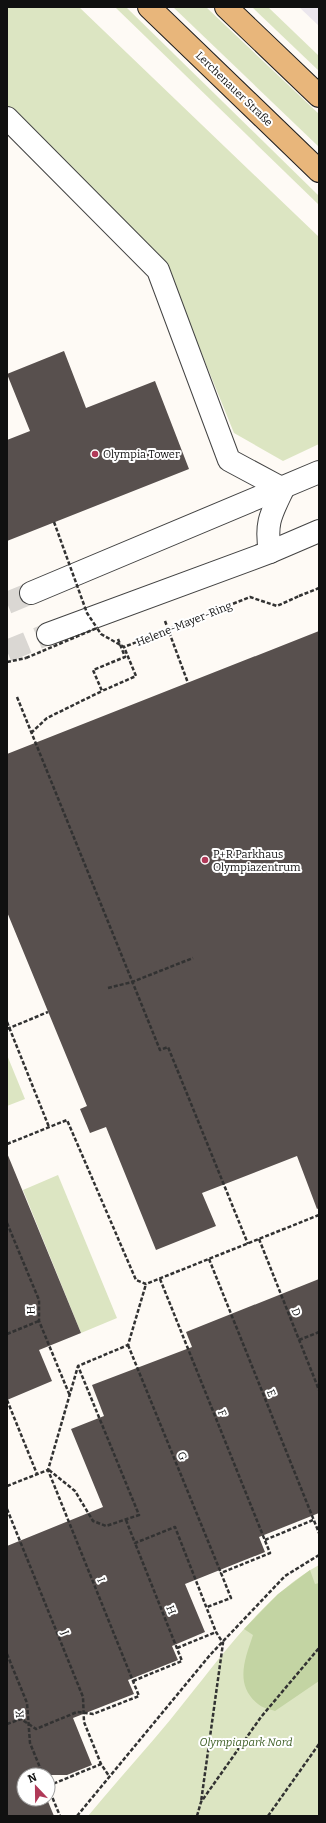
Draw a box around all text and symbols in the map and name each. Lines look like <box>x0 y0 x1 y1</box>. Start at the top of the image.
street label: Lerchenauer Straße <box>193 49 275 129</box>
place label: Olympia Tower <box>103 448 180 461</box>
marker: Olympia Tower <box>90 449 100 459</box>
street label: Helene-Mayer-Ring <box>134 599 234 649</box>
place label: P+R Parkhaus Olympiazentrum <box>213 848 301 874</box>
marker: P+R Parkhaus Olympiazentrum <box>200 855 210 865</box>
street label: H <box>24 1305 38 1315</box>
street label: D <box>288 1306 304 1318</box>
street label: E <box>264 1387 278 1399</box>
street label: F <box>215 1408 229 1418</box>
street label: G <box>174 1450 190 1462</box>
street label: I <box>94 1576 108 1584</box>
street label: H <box>163 1604 179 1617</box>
street label: J <box>58 1628 72 1637</box>
street label: K <box>13 1709 27 1718</box>
park label: Olympiapark Nord <box>200 1736 293 1749</box>
north arrow <box>16 1767 56 1807</box>
text: N <box>26 1770 39 1786</box>

